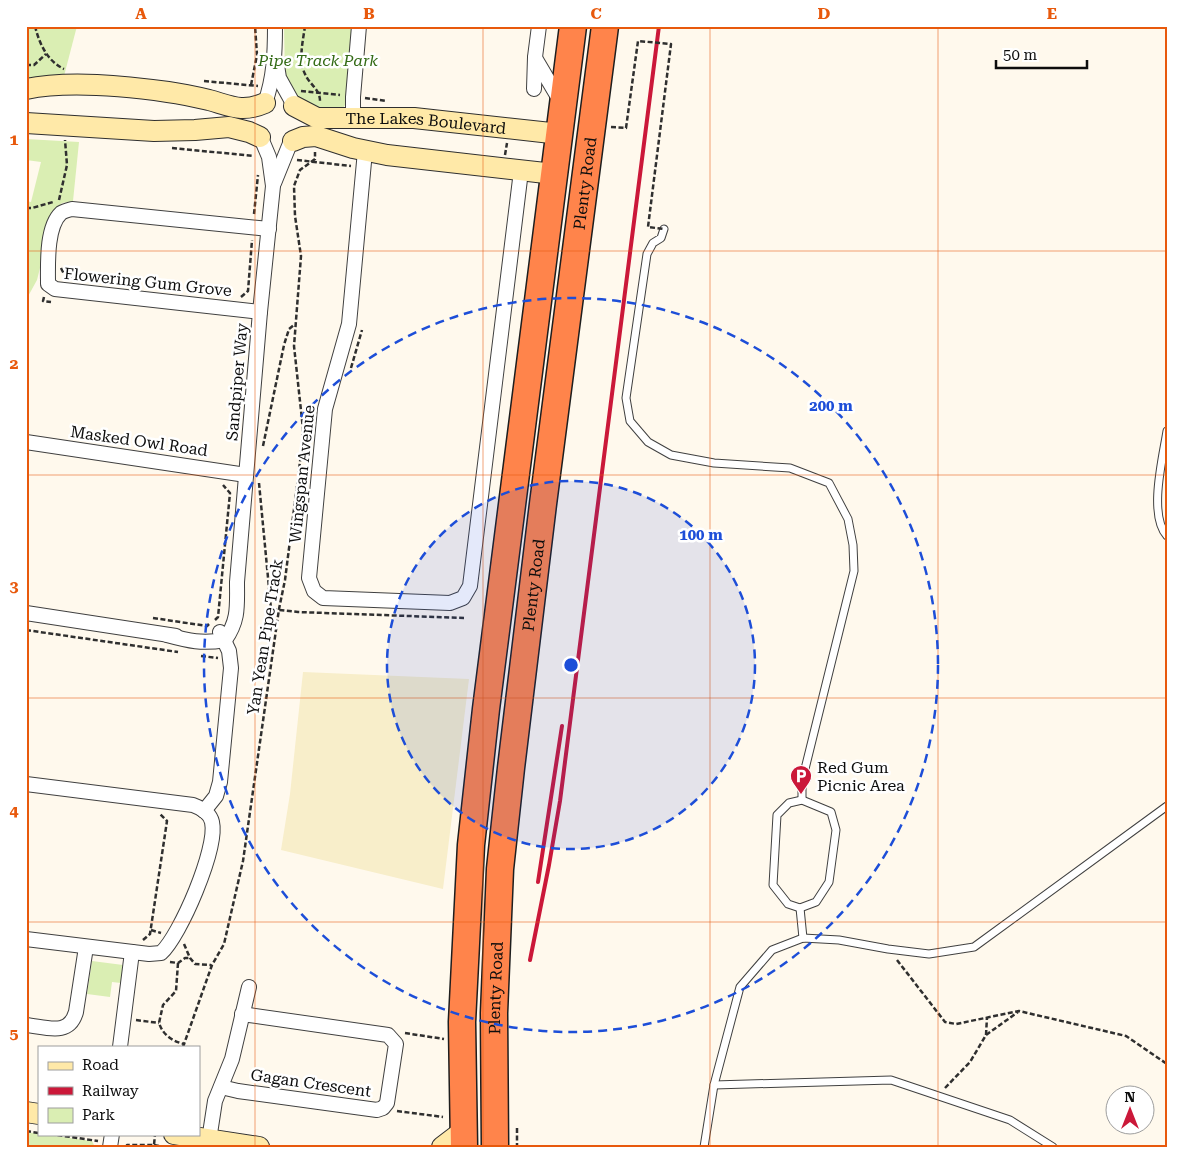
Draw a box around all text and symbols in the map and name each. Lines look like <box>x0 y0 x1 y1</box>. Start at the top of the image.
text: A <box>135 4 147 23</box>
text: B <box>363 4 375 23</box>
text: C <box>590 4 602 23</box>
text: D <box>818 4 831 23</box>
text: E <box>1047 4 1057 23</box>
scale bar <box>996 38 1087 70</box>
text: 50 m <box>1003 46 1038 64</box>
park label: Pipe Track Park <box>257 51 378 70</box>
street label: The Lakes Boulevard <box>345 109 507 138</box>
text: 1 <box>10 130 19 149</box>
street label: Plenty Road <box>569 136 600 231</box>
street label: Flowering Gum Grove <box>63 264 233 300</box>
street label: Sandpiper Way <box>222 322 252 442</box>
text: 2 <box>10 354 19 373</box>
text: 200 m <box>809 397 853 415</box>
street label: Wingspan Avenue <box>285 404 319 544</box>
street label: Masked Owl Road <box>69 422 209 460</box>
text: 100 m <box>679 526 723 544</box>
street label: Plenty Road <box>518 538 548 633</box>
street label: Yan Yean Pipe Track <box>243 558 287 716</box>
text: 3 <box>10 577 19 596</box>
centre of rings <box>562 656 580 674</box>
place label: Red Gum Picnic Area <box>817 758 905 795</box>
parking icon: Red Gum Picnic Area <box>789 764 813 795</box>
text: 4 <box>10 801 19 820</box>
street label: Plenty Road <box>484 941 506 1035</box>
text: 5 <box>10 1024 19 1043</box>
legend <box>38 1046 200 1136</box>
text: Road <box>82 1056 119 1074</box>
street label: Gagan Crescent <box>249 1065 373 1101</box>
text: Railway <box>82 1082 139 1100</box>
north arrow <box>1106 1086 1156 1136</box>
text: N <box>1125 1089 1136 1105</box>
text: Park <box>82 1106 116 1124</box>

